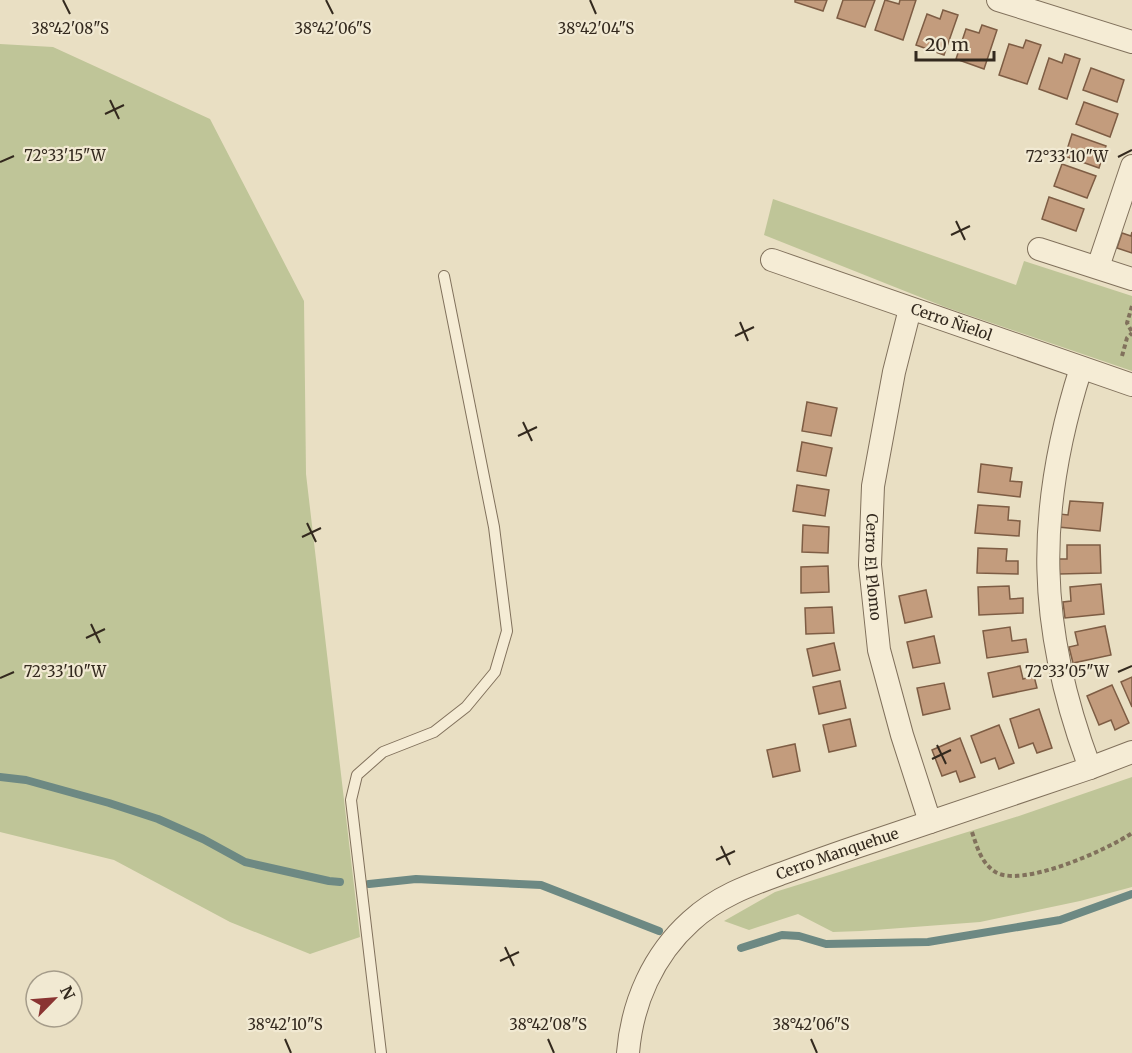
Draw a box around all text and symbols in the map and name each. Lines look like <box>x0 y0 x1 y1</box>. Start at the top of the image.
text: 38°42'08"S <box>31 19 109 38</box>
text: 38°42'06"S <box>294 19 372 38</box>
text: 38°42'04"S <box>558 19 634 38</box>
scale bar <box>916 24 994 62</box>
text: 20 m <box>925 33 969 56</box>
text: 72°33'15"W <box>24 146 107 165</box>
text: 72°33'10"W <box>1026 147 1109 166</box>
street label: Cerro Ñielol <box>908 299 995 345</box>
street label: Cerro El Plomo <box>861 513 886 622</box>
text: 72°33'10"W <box>24 662 107 681</box>
text: 72°33'05"W <box>1025 662 1110 681</box>
street label: Cerro Manquehue <box>773 823 901 884</box>
north arrow <box>24 969 84 1029</box>
text: N <box>56 983 79 1003</box>
text: 38°42'10"S <box>247 1015 323 1034</box>
text: 38°42'08"S <box>509 1015 587 1034</box>
text: 38°42'06"S <box>772 1015 850 1034</box>

